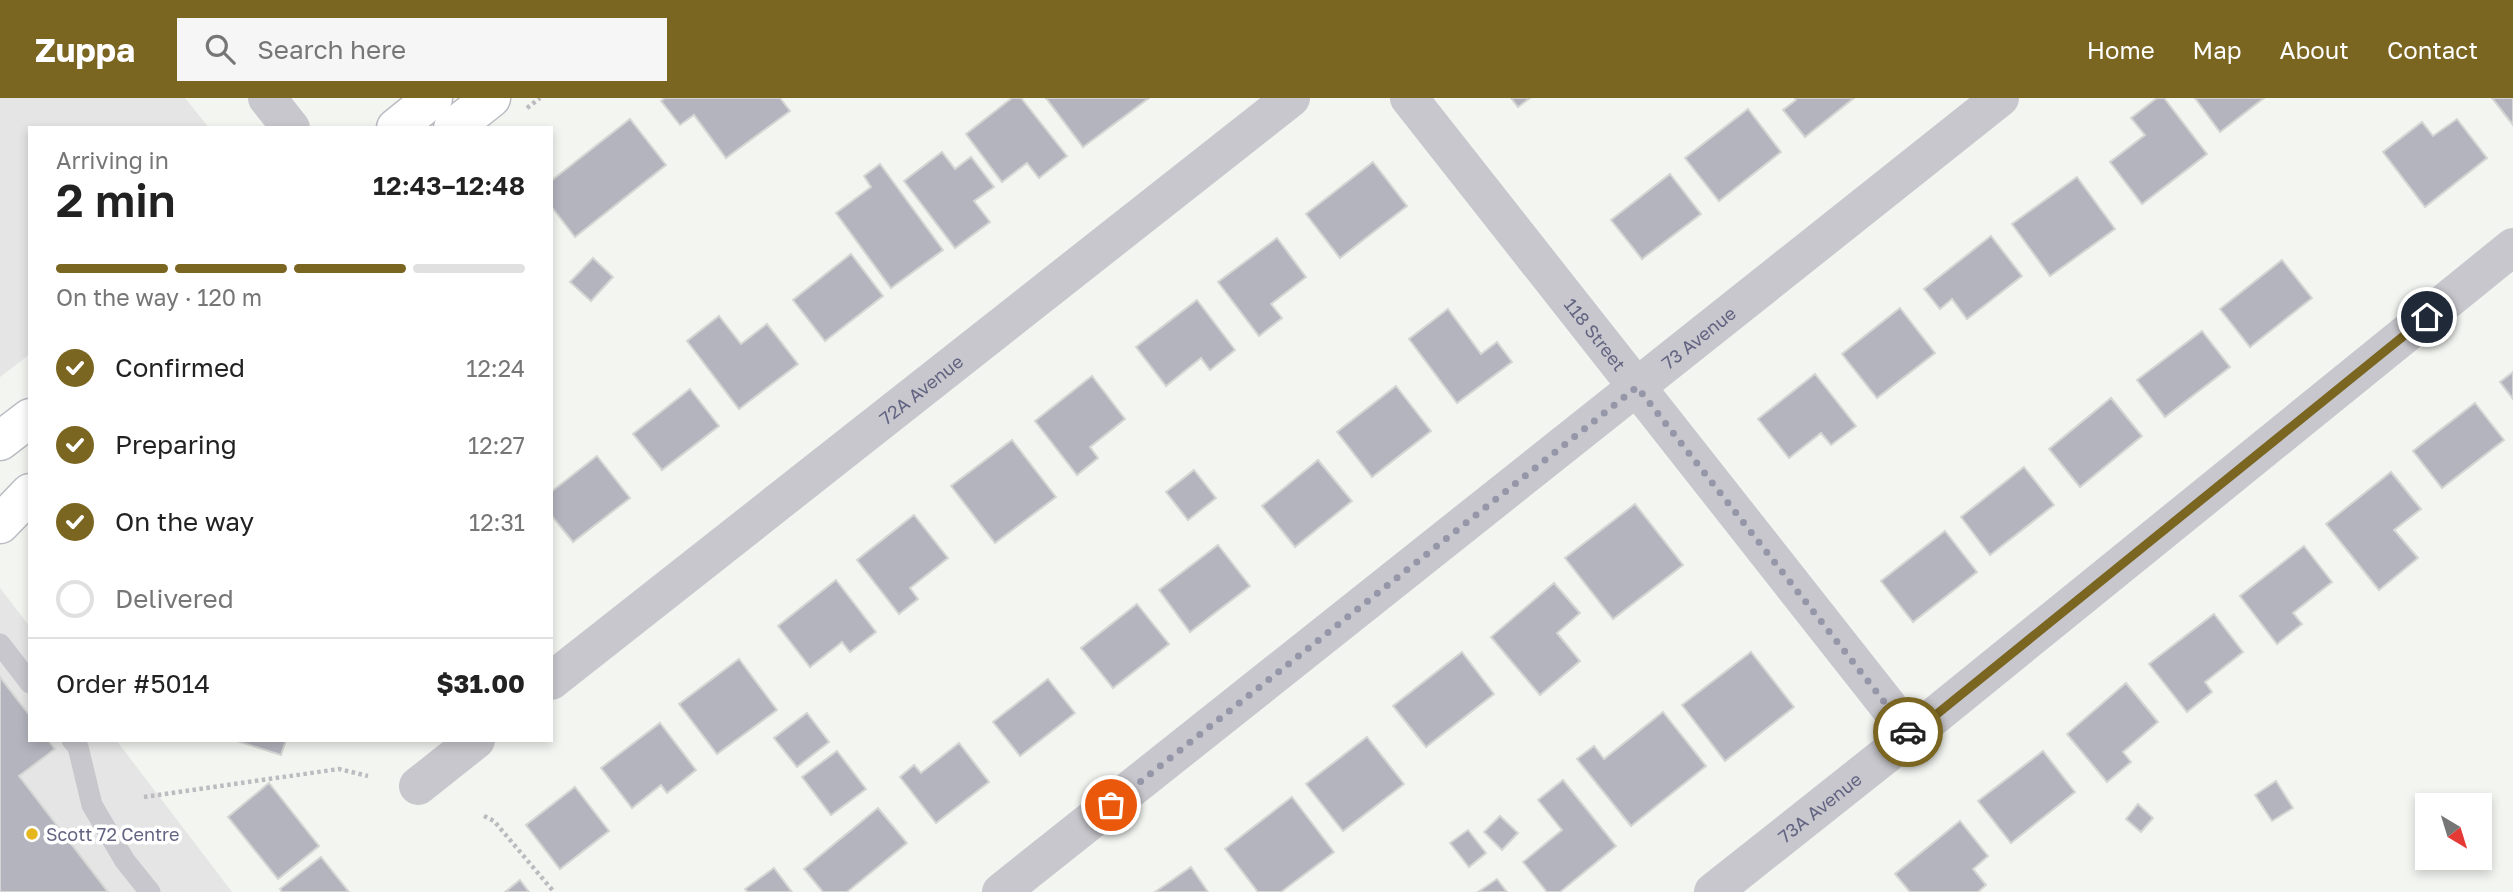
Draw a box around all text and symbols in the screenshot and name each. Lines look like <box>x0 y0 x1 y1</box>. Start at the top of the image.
search box <box>177 18 667 81</box>
text: Zuppa <box>35 30 135 69</box>
icon: search <box>201 30 239 68</box>
text: Search here <box>257 34 406 65</box>
text: Home <box>2087 35 2155 64</box>
text: Map <box>2193 35 2242 64</box>
text: About <box>2280 35 2349 64</box>
text: Contact <box>2387 35 2478 64</box>
text: Arriving in <box>56 146 169 174</box>
text: 12:43–12:48 <box>373 170 525 201</box>
text: 2 min <box>56 172 176 227</box>
text: On the way · 120 m <box>56 283 262 311</box>
pin <box>2397 287 2457 347</box>
street label: 118 Street <box>1560 294 1631 375</box>
icon: home <box>2408 298 2446 336</box>
street label: 73 Avenue <box>1657 302 1740 374</box>
icon: check <box>56 349 94 387</box>
street label: 72A Avenue <box>875 350 967 429</box>
text: Confirmed <box>115 352 245 383</box>
text: 12:24 <box>466 354 525 382</box>
icon: check <box>56 426 94 464</box>
text: Preparing <box>115 429 237 460</box>
text: 12:27 <box>468 431 525 459</box>
icon: check <box>56 503 94 541</box>
text: On the way <box>115 506 254 537</box>
text: 12:31 <box>469 508 525 536</box>
text: Delivered <box>115 583 234 614</box>
text: Order #5014 <box>56 668 210 699</box>
text: $31.00 <box>436 668 525 699</box>
courier <box>1873 697 1943 767</box>
icon: car <box>1889 713 1927 751</box>
street label: 73A Avenue <box>1773 768 1866 847</box>
pin <box>1081 775 1141 835</box>
icon: bag <box>1092 786 1130 824</box>
north arrow <box>2415 793 2492 870</box>
map controls <box>2415 793 2492 870</box>
place label: Scott 72 Centre <box>46 823 179 845</box>
marker: Scott 72 Centre <box>24 826 40 842</box>

